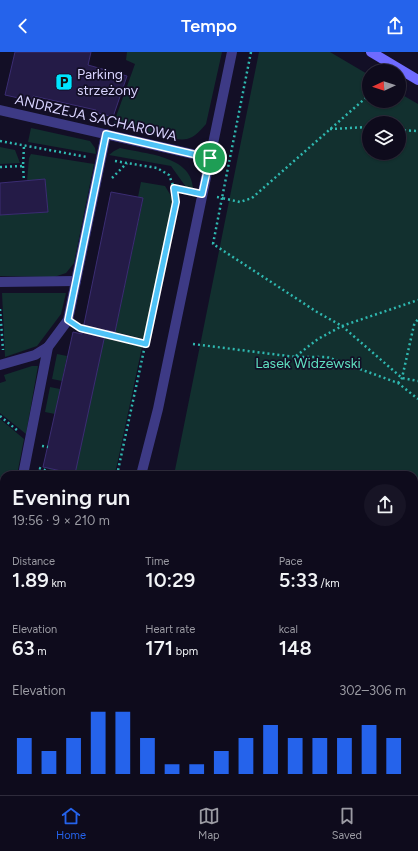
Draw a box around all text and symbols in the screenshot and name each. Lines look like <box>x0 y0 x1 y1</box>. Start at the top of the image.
icon: back <box>12 15 34 37</box>
text: Tempo <box>181 15 237 37</box>
icon: share <box>384 15 406 37</box>
north arrow <box>362 64 406 108</box>
map controls <box>362 64 406 160</box>
place label: Parking strzeżony <box>77 66 139 99</box>
parking icon: Parking strzeżony <box>54 72 74 92</box>
street label: ANDRZEJA SACHAROWA <box>13 91 179 145</box>
button: layers <box>362 116 406 160</box>
pin <box>193 141 227 175</box>
icon: arrive <box>199 147 221 169</box>
park label: Lasek Widzewski <box>255 355 361 372</box>
text: Evening run <box>12 484 130 511</box>
button: share <box>364 484 406 526</box>
text: 19:56 · 9 × 210 m <box>12 513 110 528</box>
text: Distance <box>12 555 55 568</box>
text: Time <box>145 555 169 568</box>
text: Pace <box>279 555 302 568</box>
text: 1.89 <box>12 568 49 592</box>
text: 10:29 <box>145 568 195 592</box>
text: 5:33 <box>279 568 318 592</box>
text: km <box>49 577 66 590</box>
text: /km <box>318 577 340 590</box>
text: Elevation <box>12 623 57 636</box>
text: Heart rate <box>145 623 195 636</box>
text: kcal <box>279 623 298 636</box>
text: 63 <box>12 636 35 660</box>
text: 171 <box>145 636 173 660</box>
text: 148 <box>279 636 312 660</box>
text: m <box>35 645 47 658</box>
text: bpm <box>173 645 198 658</box>
text: Elevation <box>12 683 65 698</box>
text: 302–306 m <box>339 683 406 698</box>
tab: Home <box>56 805 86 842</box>
tab: Map <box>198 805 220 842</box>
tab: Saved <box>332 805 362 842</box>

